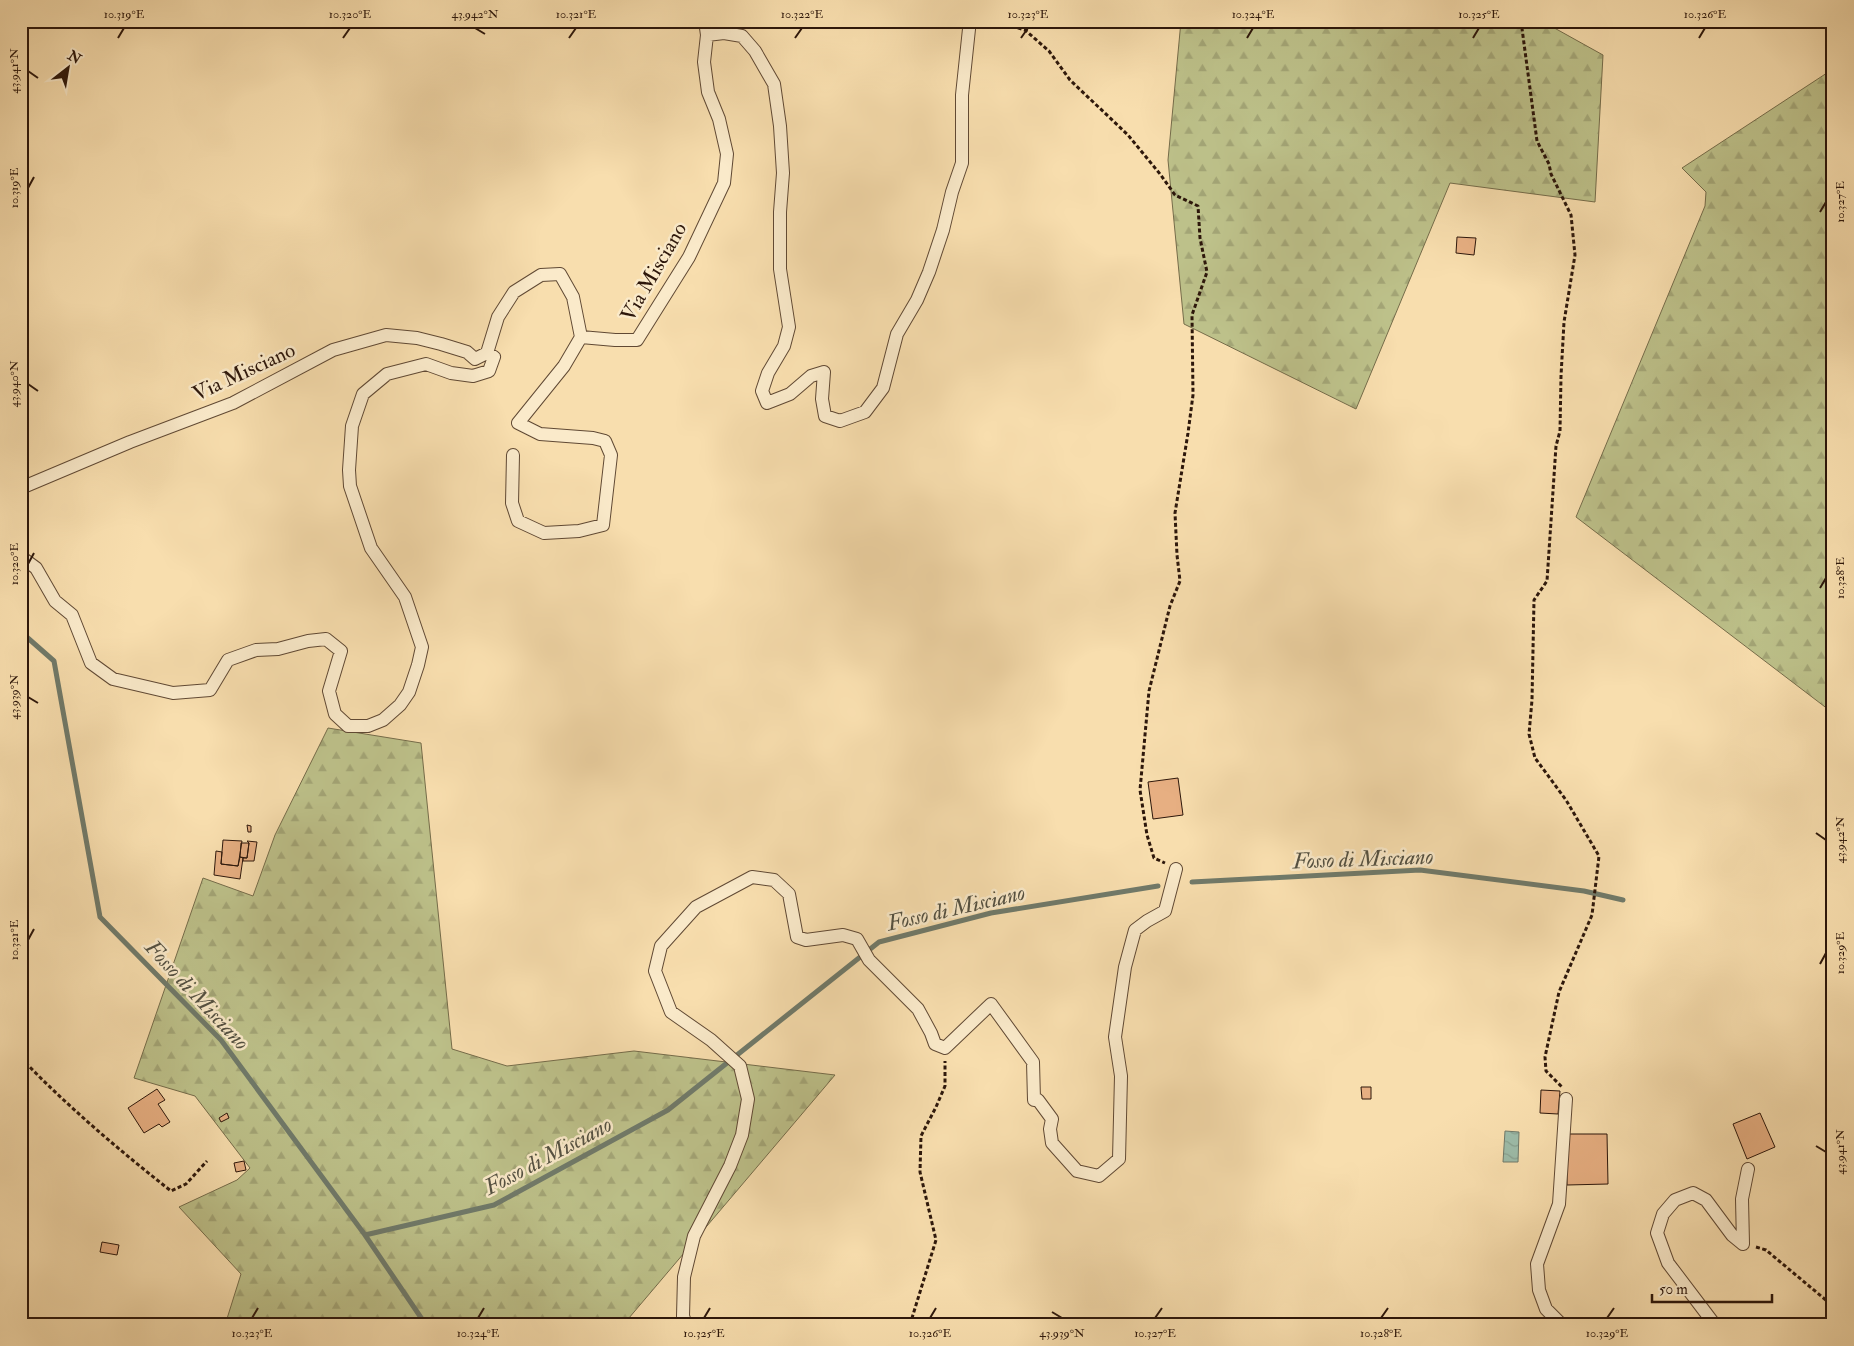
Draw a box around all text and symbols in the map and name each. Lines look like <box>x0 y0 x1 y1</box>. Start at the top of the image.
text: 10.319°E <box>104 7 145 22</box>
text: 10.320°E <box>329 7 372 22</box>
text: 43.942°N <box>451 7 499 22</box>
text: 10.321°E <box>556 7 597 22</box>
text: 10.322°E <box>781 7 824 22</box>
text: 10.323°E <box>1008 7 1049 22</box>
text: 10.324°E <box>1232 7 1275 22</box>
text: 10.325°E <box>1458 7 1500 22</box>
text: 10.326°E <box>1684 7 1727 22</box>
north arrow <box>42 42 92 92</box>
text: N <box>64 46 85 68</box>
text: 43.941°N <box>7 48 22 94</box>
text: 10.319°E <box>7 167 22 208</box>
text: 10.327°E <box>1833 181 1848 223</box>
street label: Via Misciano <box>615 218 693 326</box>
street label: Via Misciano <box>188 337 300 407</box>
text: 43.940°N <box>7 360 22 408</box>
text: 10.320°E <box>7 542 22 585</box>
text: 10.328°E <box>1833 557 1848 599</box>
text: 43.939°N <box>7 674 22 720</box>
text: 43.942°N <box>1833 816 1848 864</box>
water label: Fosso di Misciano <box>1291 843 1434 875</box>
water label: Fosso di Misciano <box>883 878 1028 938</box>
text: 10.321°E <box>7 919 22 960</box>
text: 10.329°E <box>1833 931 1848 974</box>
water label: Fosso di Misciano <box>138 933 255 1056</box>
water label: Fosso di Misciano <box>478 1111 617 1202</box>
text: 43.941°N <box>1833 1129 1848 1175</box>
scale bar <box>1652 1271 1772 1303</box>
text: 50 m <box>1659 1280 1688 1299</box>
text: 10.323°E <box>232 1326 273 1341</box>
text: 10.324°E <box>457 1326 500 1341</box>
text: 10.325°E <box>683 1326 725 1341</box>
text: 10.326°E <box>909 1326 952 1341</box>
text: 43.939°N <box>1039 1326 1085 1341</box>
text: 10.327°E <box>1134 1326 1176 1341</box>
text: 10.328°E <box>1360 1326 1402 1341</box>
text: 10.329°E <box>1586 1326 1629 1341</box>

